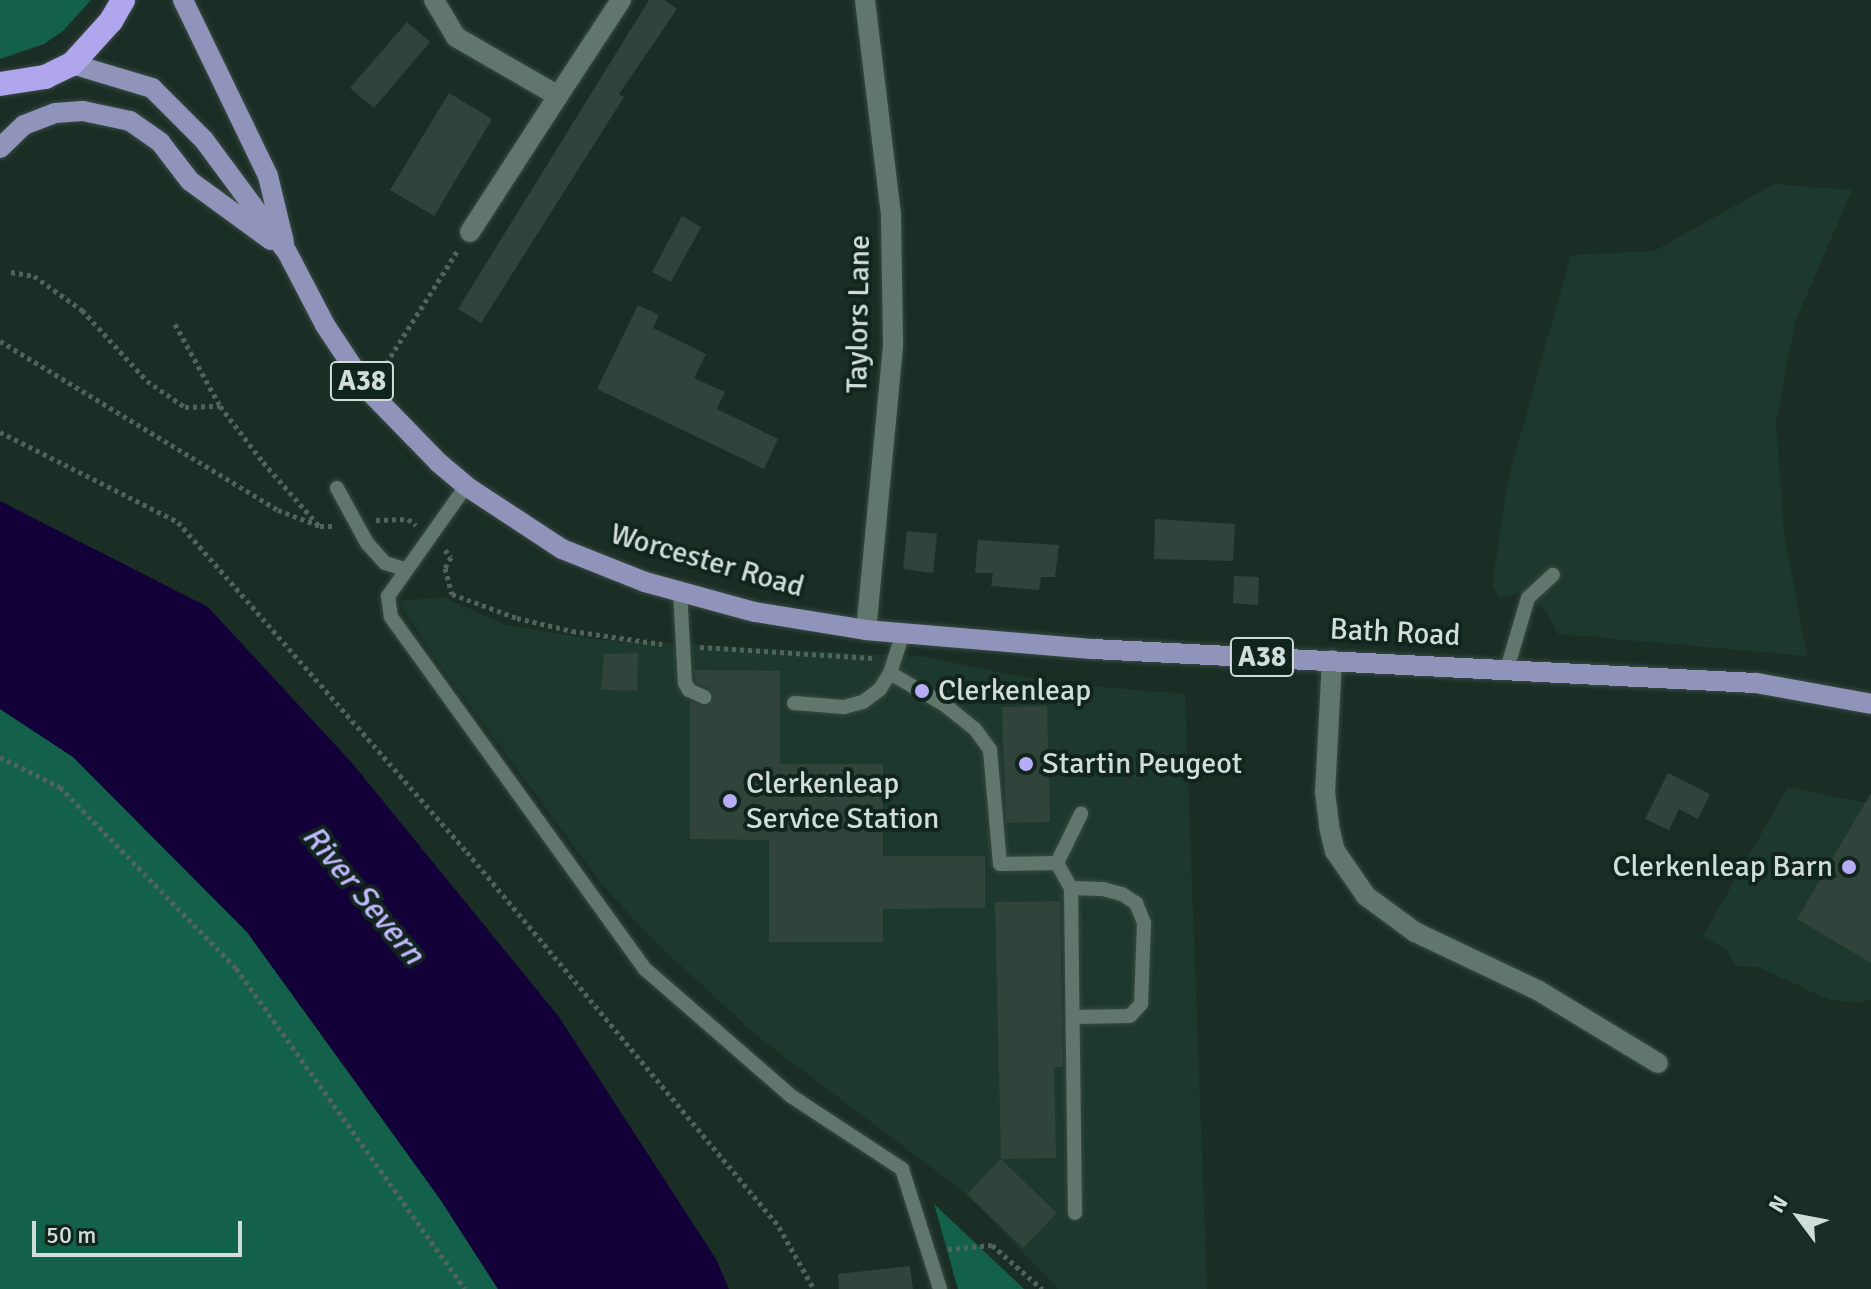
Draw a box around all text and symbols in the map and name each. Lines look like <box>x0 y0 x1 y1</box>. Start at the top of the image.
street label: Taylors Lane <box>840 235 878 393</box>
road number: A38 <box>328 357 396 405</box>
street label: Worcester Road <box>606 516 808 606</box>
street label: Bath Road <box>1329 612 1461 654</box>
road number: A38 <box>1228 633 1296 681</box>
place label: Clerkenleap <box>938 673 1091 709</box>
marker: Clerkenleap <box>913 682 931 700</box>
place label: Startin Peugeot <box>1042 746 1242 782</box>
marker: Startin Peugeot <box>1017 755 1035 773</box>
place label: Clerkenleap Service Station <box>746 766 939 836</box>
marker: Clerkenleap Service Station <box>721 792 739 810</box>
water label: River Severn <box>294 818 432 972</box>
place label: Clerkenleap Barn <box>1613 849 1833 885</box>
marker: Clerkenleap Barn <box>1840 858 1858 876</box>
north arrow <box>1759 1177 1839 1257</box>
text: N <box>1763 1190 1794 1218</box>
scale bar <box>36 1205 246 1255</box>
text: 50 m <box>46 1220 96 1250</box>

